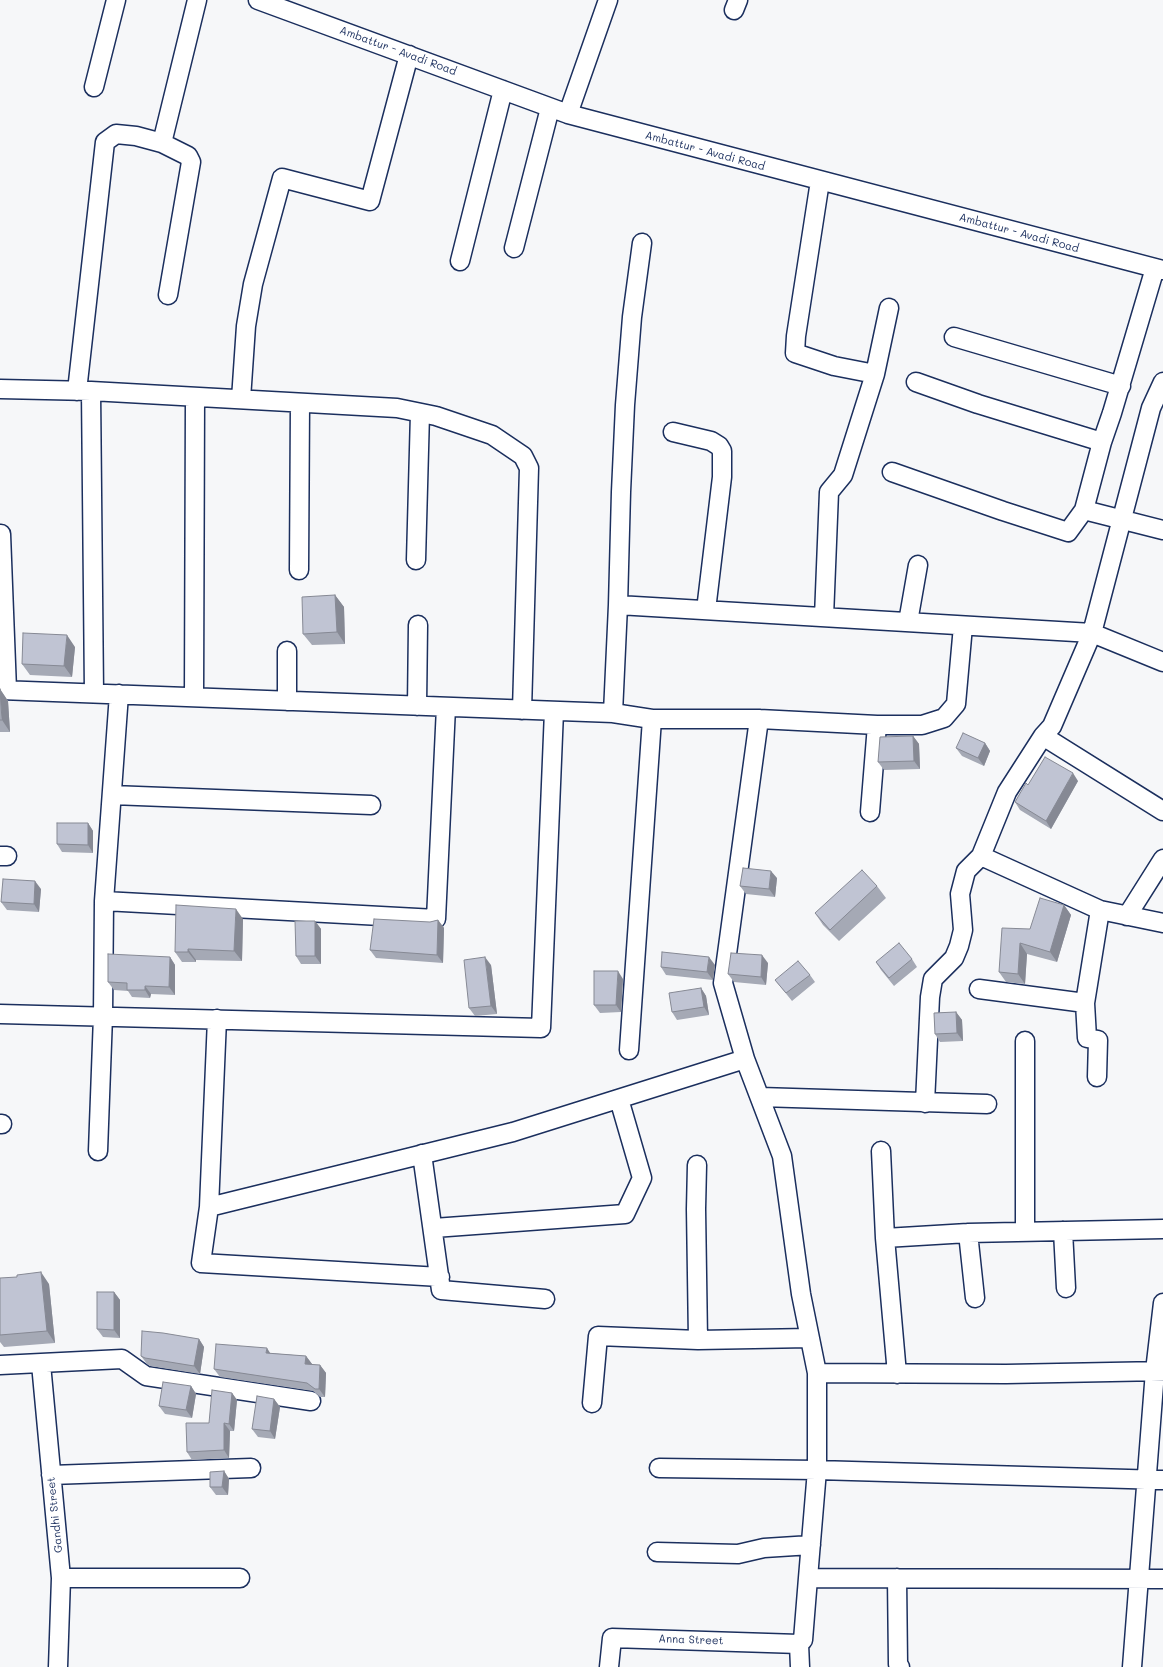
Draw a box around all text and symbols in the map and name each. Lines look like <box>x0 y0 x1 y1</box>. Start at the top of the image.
street label: Ambattur - Avadi Road <box>338 24 458 78</box>
street label: Ambattur - Avadi Road <box>644 129 766 173</box>
street label: Ambattur - Avadi Road <box>958 211 1080 255</box>
street label: Gandhi Street <box>44 1476 66 1554</box>
street label: Anna Street <box>658 1632 724 1648</box>

